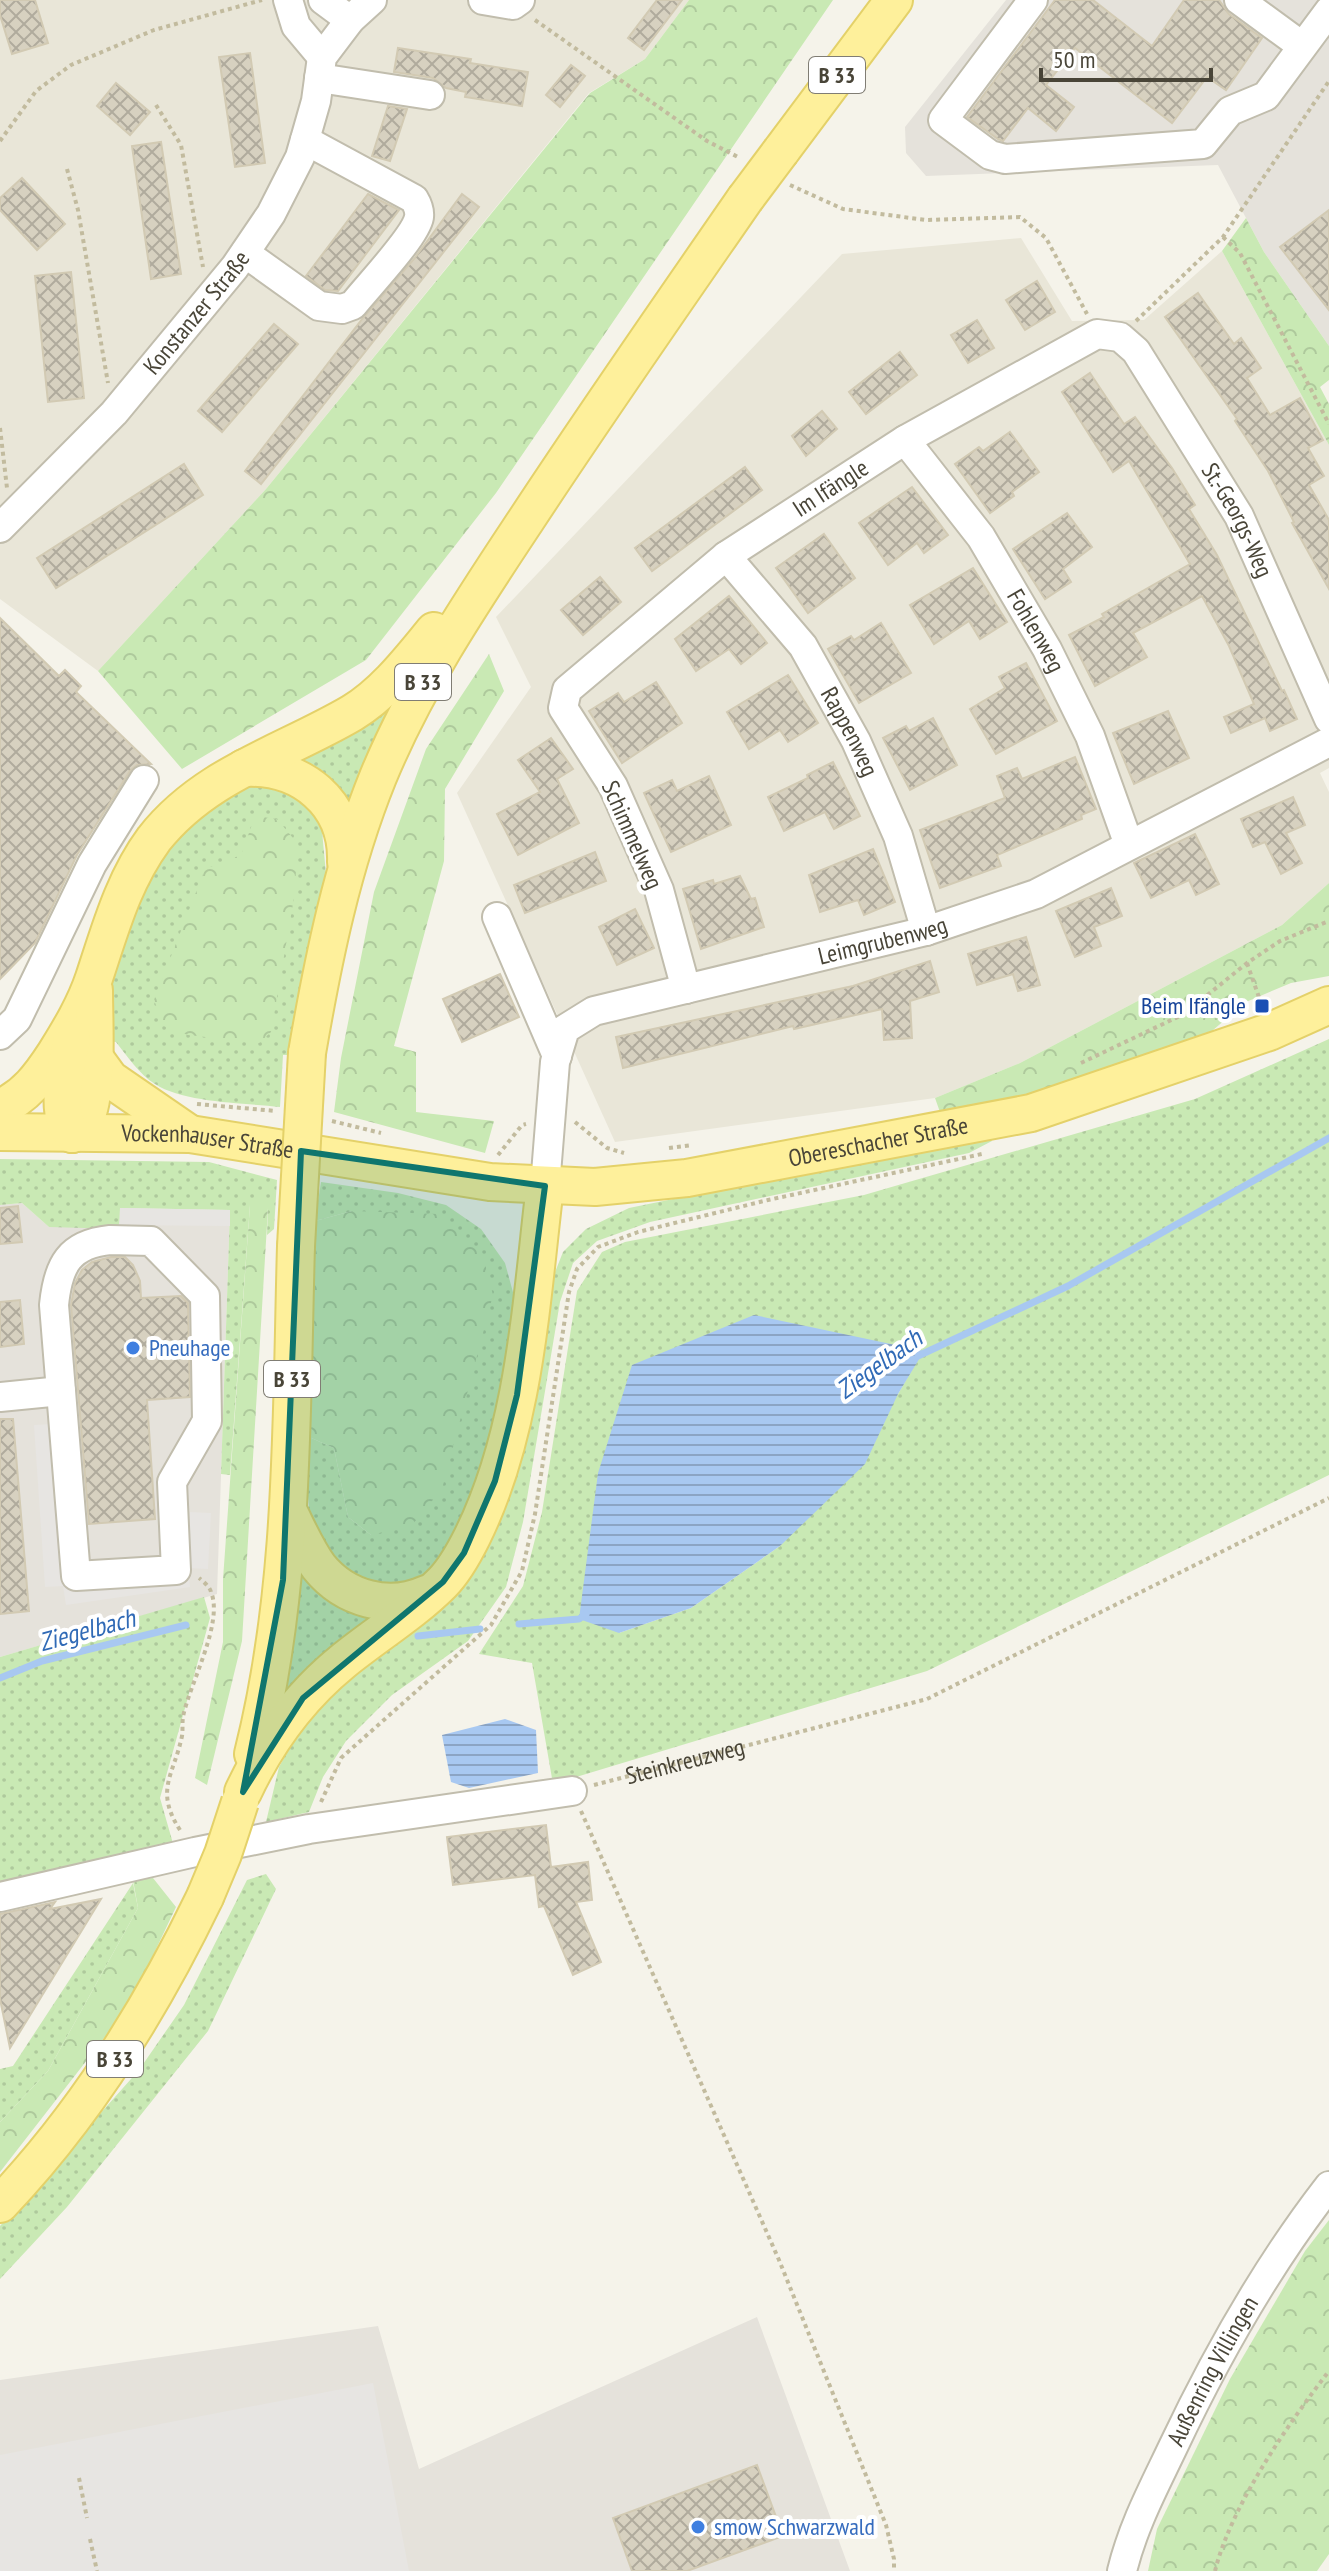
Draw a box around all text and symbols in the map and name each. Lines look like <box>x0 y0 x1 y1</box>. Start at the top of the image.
scale bar <box>1041 32 1211 82</box>
text: 50 m <box>1053 44 1095 75</box>
road number: B 33 <box>809 57 865 93</box>
street label: Konstanzer Straße <box>136 245 256 381</box>
street label: Im Ifängle <box>787 452 874 524</box>
street label: St.-Georgs-Weg <box>1195 457 1280 582</box>
street label: Fohlenweg <box>1000 583 1072 677</box>
road number: B 33 <box>395 664 451 700</box>
street label: Rappenweg <box>814 681 886 781</box>
street label: Schimmelweg <box>595 776 670 894</box>
street label: Leimgrubenweg <box>815 909 951 971</box>
place label: Beim Ifängle <box>1141 990 1246 1021</box>
marker: Beim Ifängle <box>1253 997 1271 1015</box>
street label: Obereschacher Straße <box>786 1109 971 1174</box>
street label: Vockenhauser Straße <box>120 1117 296 1165</box>
water label: Ziegelbach <box>829 1321 929 1406</box>
place label: Pneuhage <box>149 1332 230 1363</box>
marker: Pneuhage <box>124 1339 142 1357</box>
road number: B 33 <box>264 1361 320 1397</box>
water label: Ziegelbach <box>35 1600 140 1658</box>
street label: Steinkreuzweg <box>622 1731 748 1791</box>
road number: B 33 <box>87 2041 143 2077</box>
street label: Außenring Villingen <box>1160 2290 1265 2451</box>
place label: smow Schwarzwald <box>714 2511 875 2542</box>
marker: smow Schwarzwald <box>689 2518 707 2536</box>

